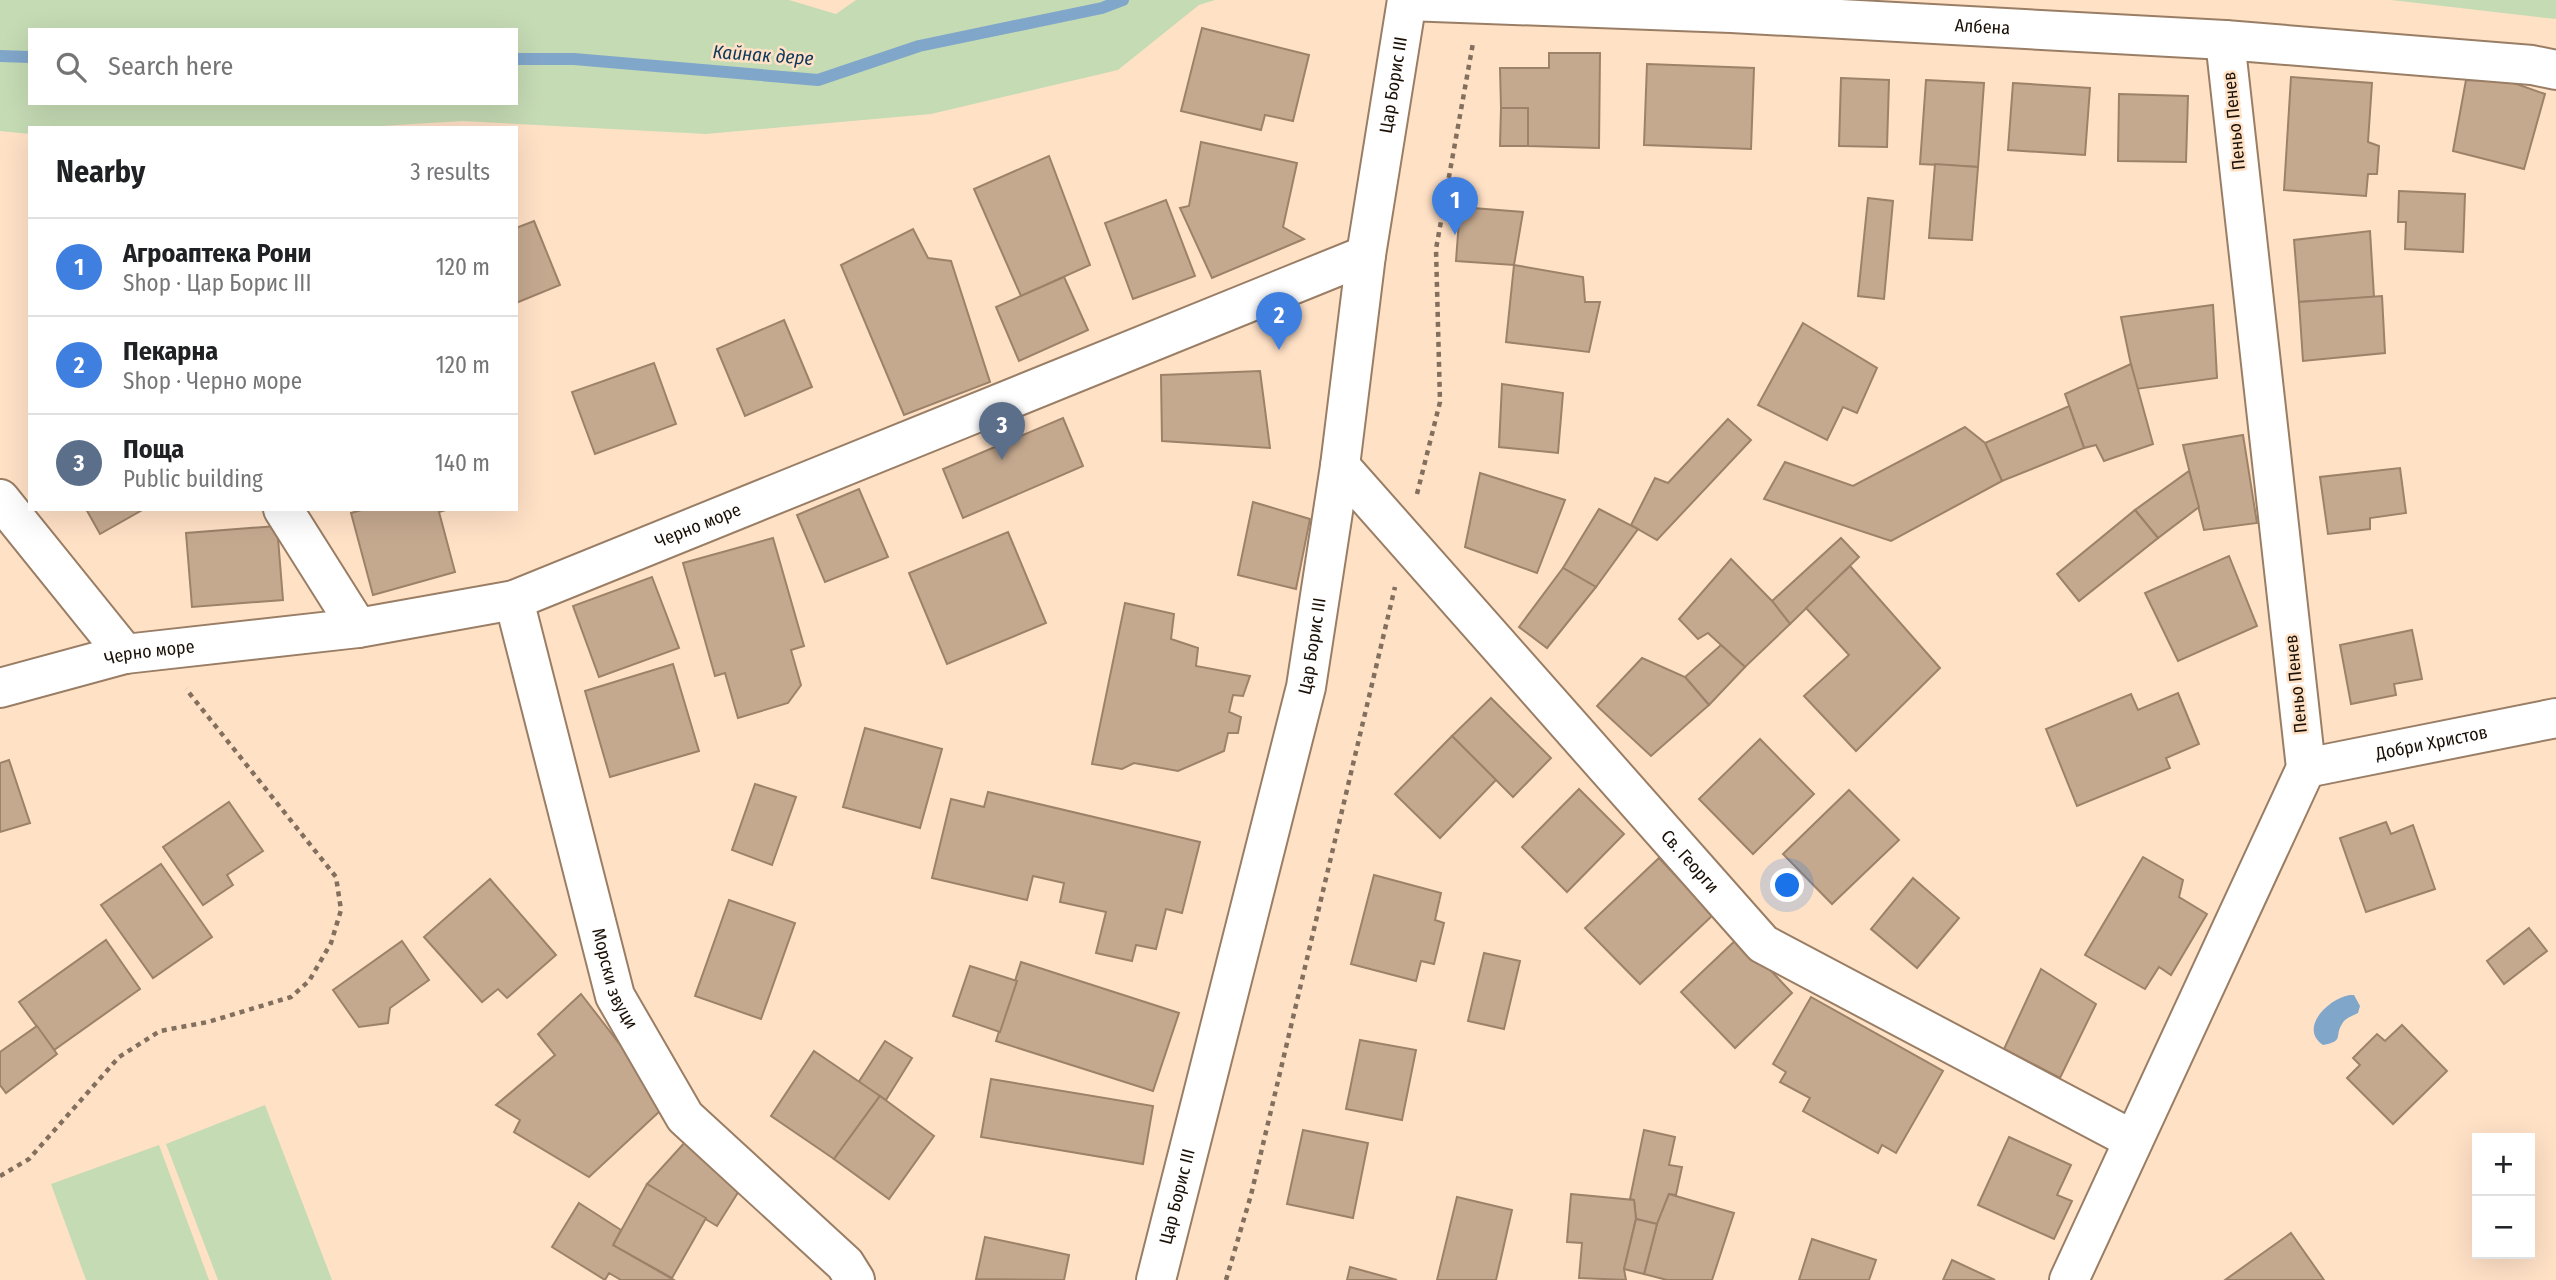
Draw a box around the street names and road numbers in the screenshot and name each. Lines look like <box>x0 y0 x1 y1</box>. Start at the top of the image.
street label: Албена <box>1954 14 2011 39</box>
street label: Цар Борис III <box>1375 35 1412 135</box>
street label: Пеньо Пенев <box>2218 71 2250 171</box>
street label: Черно море <box>652 498 744 553</box>
street label: Цар Борис III <box>1293 596 1331 697</box>
street label: Пеньо Пенев <box>2280 634 2312 734</box>
street label: Черно море <box>102 635 196 670</box>
street label: Добри Христов <box>2373 721 2489 765</box>
street label: Св. Георги <box>1656 825 1724 898</box>
street label: Морски звуци <box>587 926 643 1033</box>
street label: Цар Борис III <box>1154 1147 1200 1247</box>

